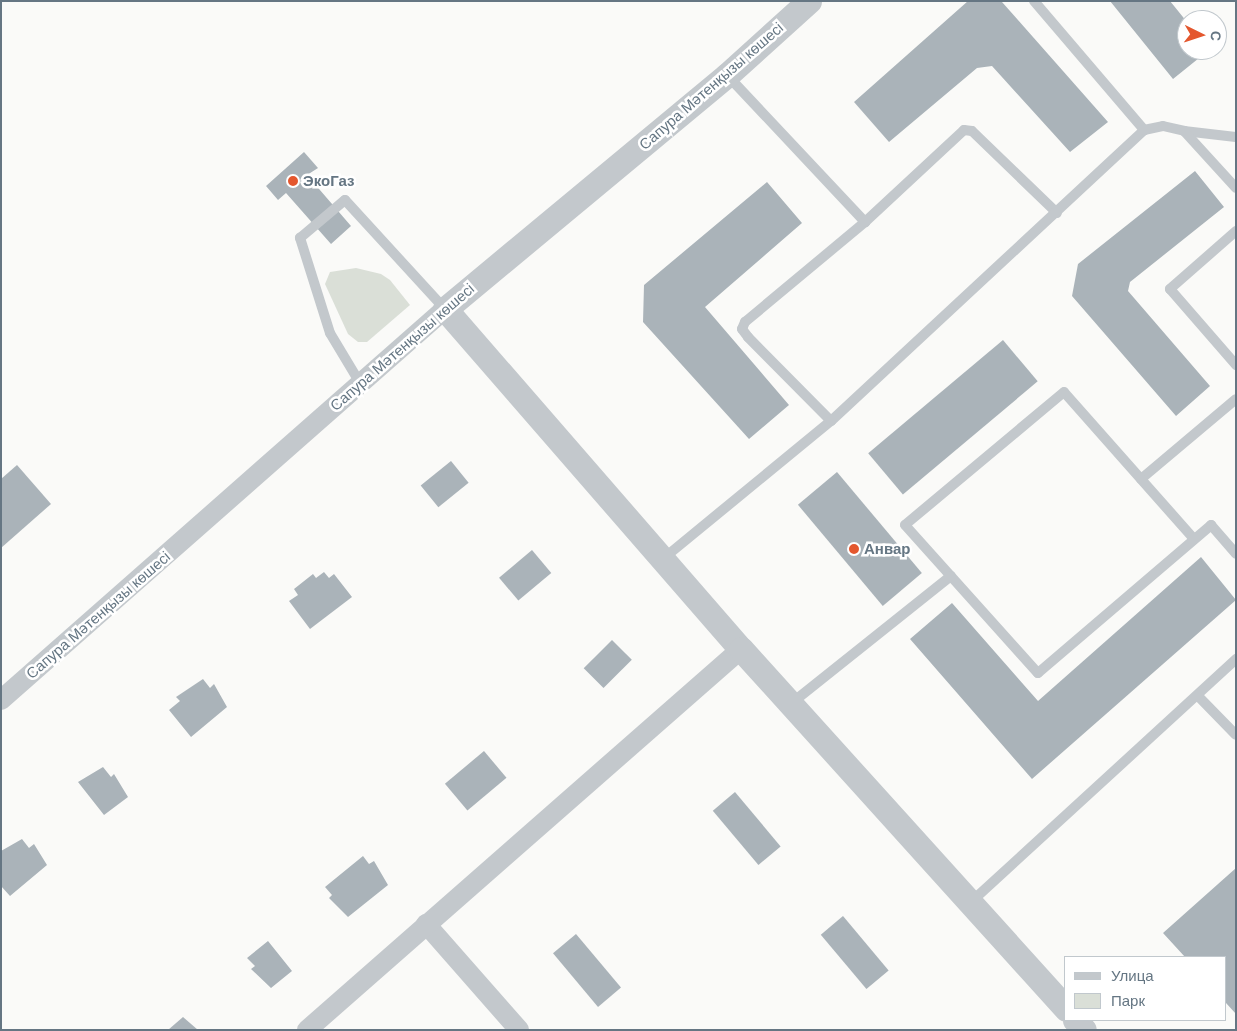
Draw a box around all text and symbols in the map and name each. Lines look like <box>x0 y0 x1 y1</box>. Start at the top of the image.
north arrow <box>1177 10 1227 60</box>
street label: Сапура Мәтенқызы көшесі <box>635 18 787 154</box>
text: С <box>1208 30 1224 42</box>
place label: ЭкоГаз <box>303 172 354 190</box>
marker: ЭкоГаз <box>287 175 299 187</box>
street label: Сапура Мәтенқызы көшесі <box>326 279 478 415</box>
place label: Анвар <box>864 540 910 558</box>
marker: Анвар <box>848 543 860 555</box>
street label: Сапура Мәтенқызы көшесі <box>22 547 174 683</box>
legend <box>1064 956 1227 1021</box>
text: Улица <box>1111 967 1154 984</box>
text: Парк <box>1111 992 1145 1009</box>

